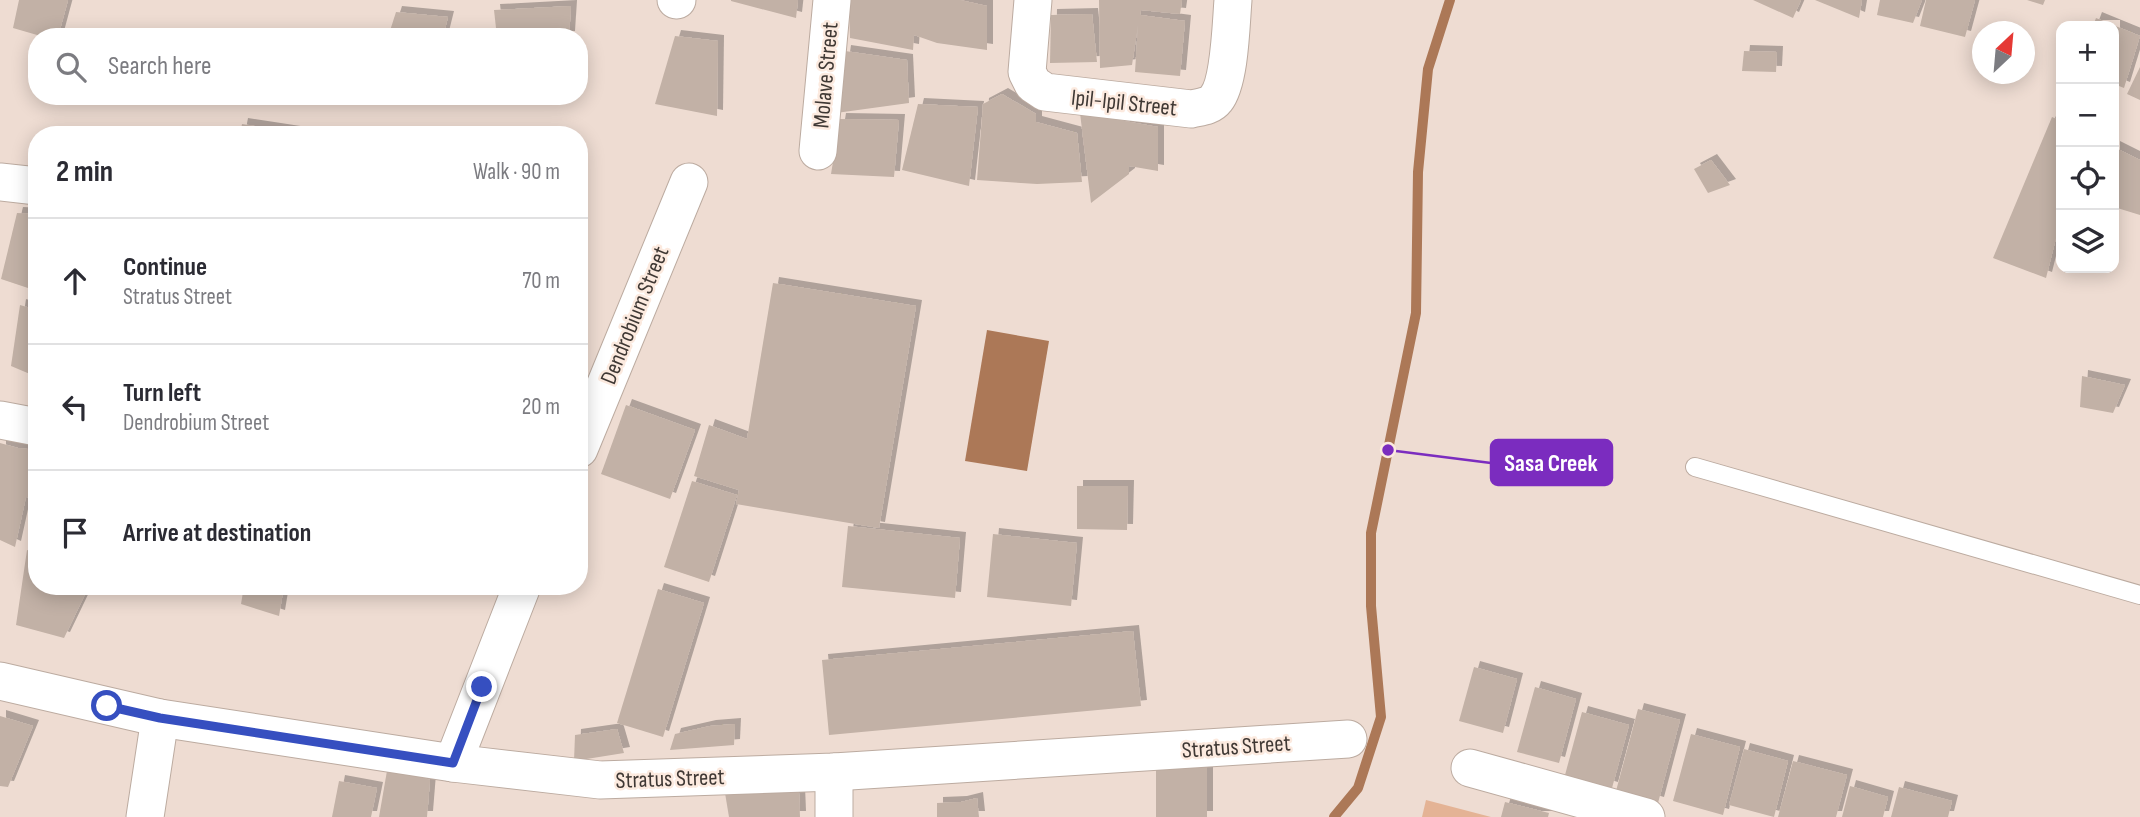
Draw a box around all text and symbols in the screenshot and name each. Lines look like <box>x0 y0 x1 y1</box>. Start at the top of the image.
street label: Molave Street <box>807 21 845 129</box>
north arrow <box>1972 21 2035 84</box>
map controls <box>2056 21 2119 273</box>
button: + <box>2056 21 2119 84</box>
search box <box>28 28 588 105</box>
icon: search <box>52 48 90 86</box>
text: Search here <box>108 51 211 82</box>
street label: Ipil-Ipil Street <box>1070 84 1178 122</box>
button: − <box>2056 84 2119 147</box>
button: locate <box>2056 147 2119 210</box>
text: 2 min <box>56 154 113 190</box>
text: Walk · 90 m <box>473 158 560 186</box>
button: layers <box>2056 210 2119 273</box>
street label: Dendrobium Street <box>595 242 675 388</box>
text: Continue <box>123 252 207 283</box>
icon: ahead <box>56 262 94 300</box>
text: 70 m <box>522 267 560 295</box>
text: Stratus Street <box>123 283 232 311</box>
text: Turn left <box>123 378 201 409</box>
icon: left <box>56 388 94 426</box>
text: 20 m <box>522 393 560 421</box>
text: Dendrobium Street <box>123 409 269 437</box>
callout: Sasa Creek <box>1491 440 1612 485</box>
text: Sasa Creek <box>1504 449 1598 478</box>
icon: arrive <box>56 514 94 552</box>
text: Arrive at destination <box>123 518 311 549</box>
route end <box>466 671 497 702</box>
route start <box>91 690 122 721</box>
street label: Stratus Street <box>1181 729 1291 765</box>
street label: Stratus Street <box>615 763 725 795</box>

